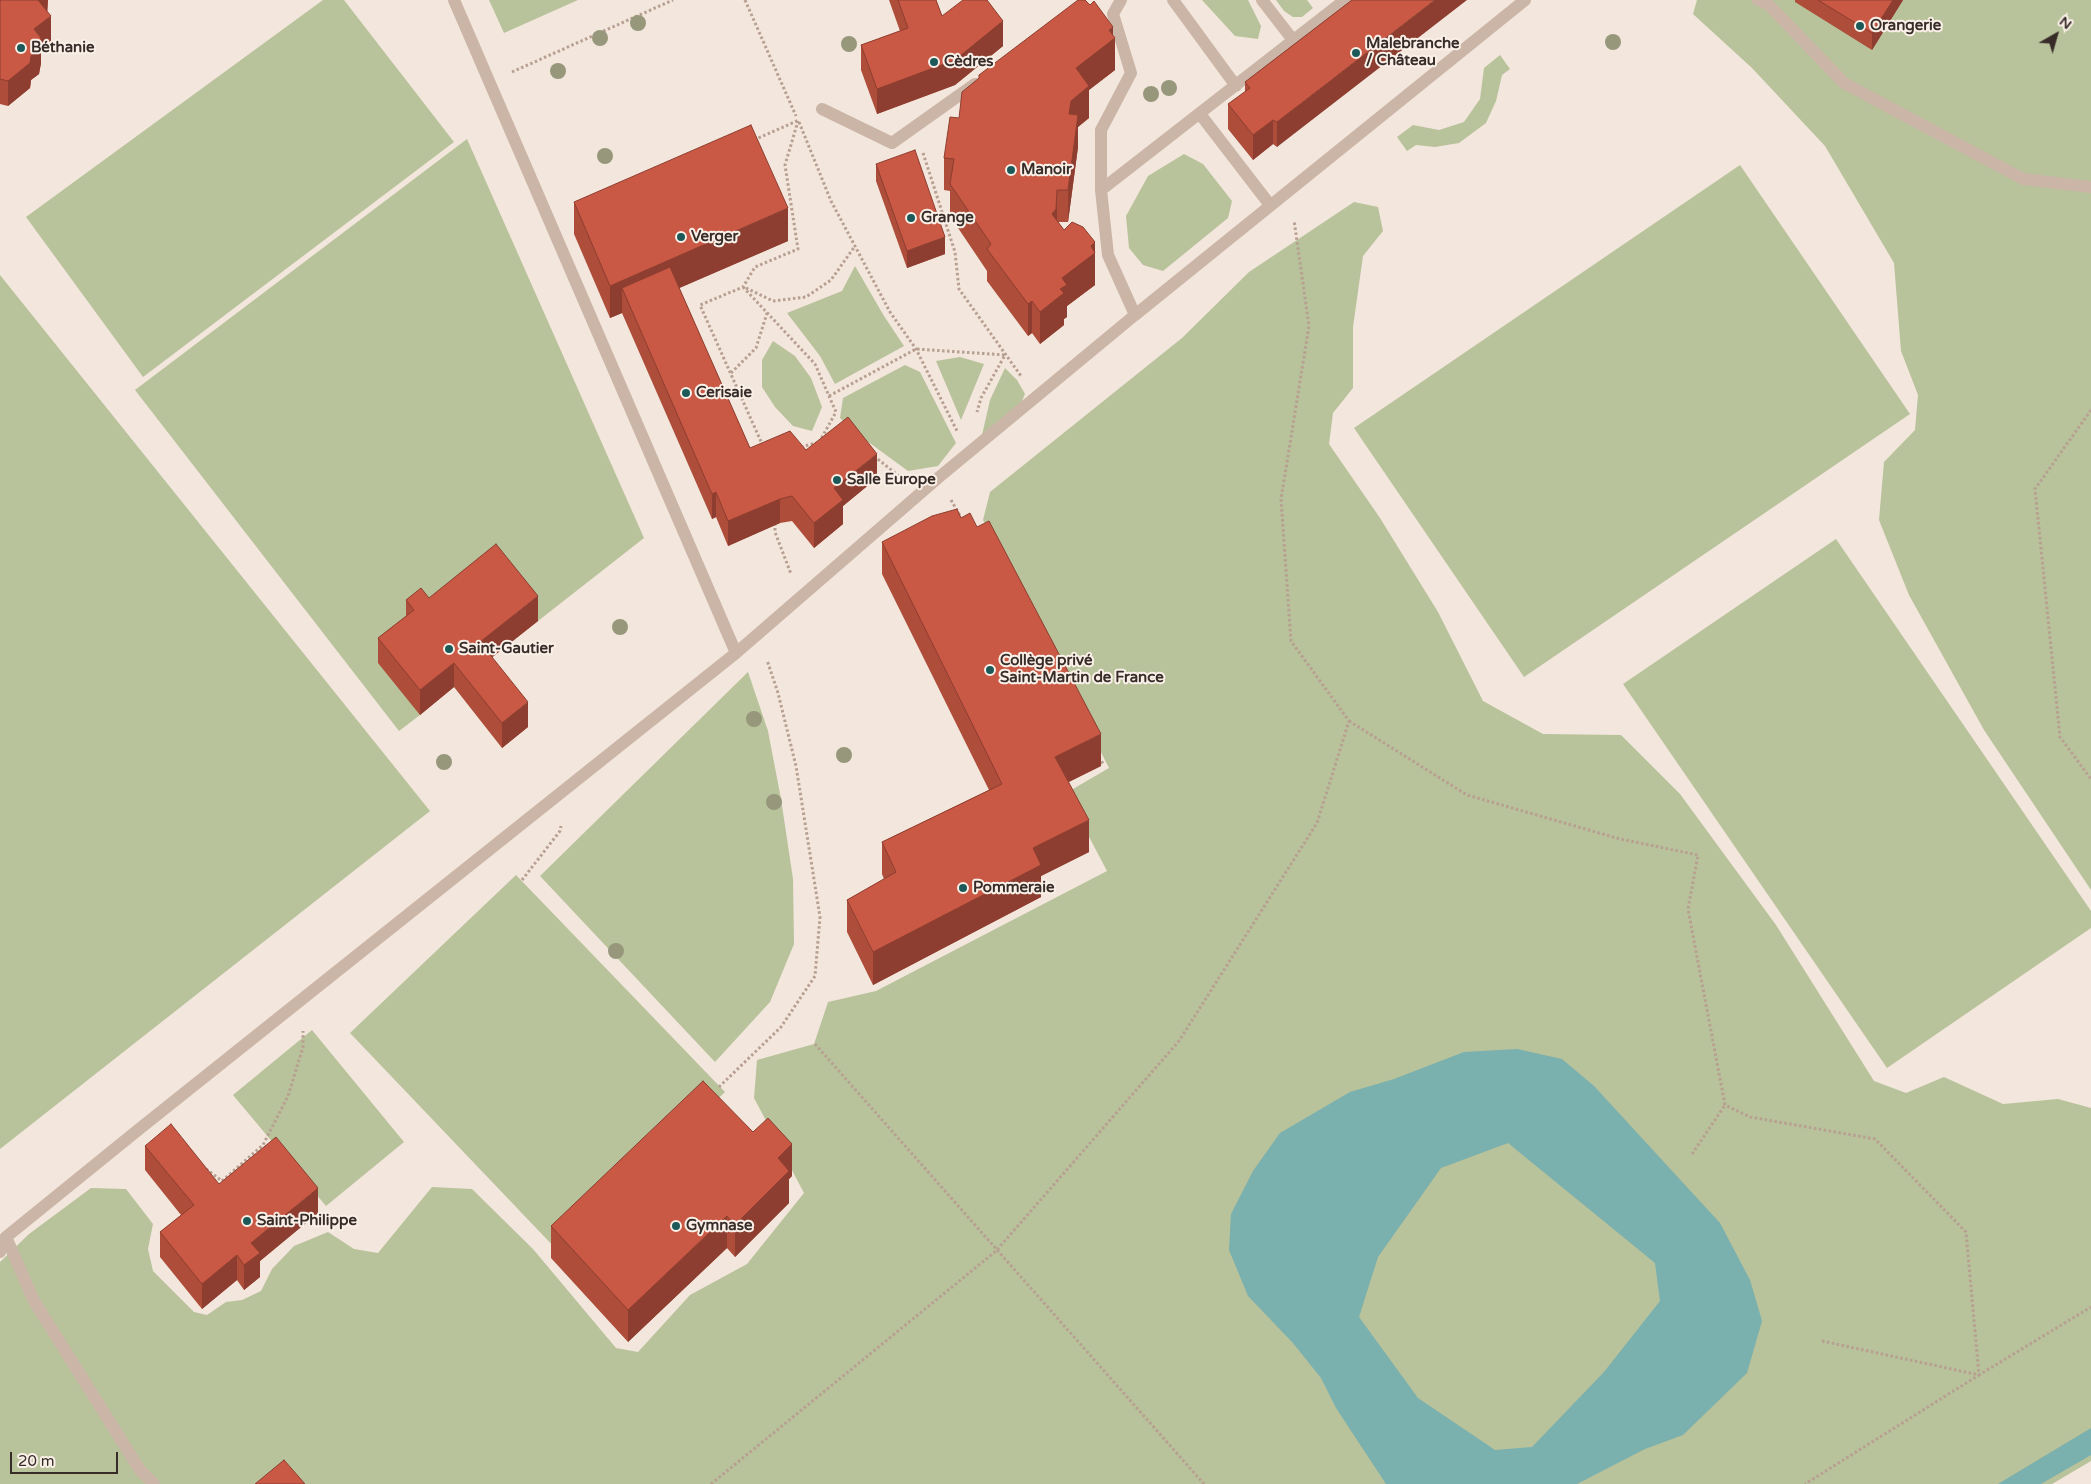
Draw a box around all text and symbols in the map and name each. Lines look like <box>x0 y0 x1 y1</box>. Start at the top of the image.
north arrow <box>2031 10 2081 60</box>
text: N <box>2056 13 2075 33</box>
place label: Orangerie <box>1870 17 1941 35</box>
marker: Orangerie <box>1854 20 1866 32</box>
place label: Malebranche / Château <box>1366 35 1460 70</box>
place label: Béthanie <box>31 39 94 57</box>
marker: Béthanie <box>15 42 27 54</box>
marker: Malebranche / Château <box>1350 47 1362 59</box>
place label: Cèdres <box>944 53 993 71</box>
marker: Cèdres <box>928 56 940 68</box>
place label: Manoir <box>1021 161 1072 179</box>
marker: Manoir <box>1005 164 1017 176</box>
place label: Grange <box>921 209 974 227</box>
marker: Grange <box>905 212 917 224</box>
place label: Verger <box>691 228 738 246</box>
marker: Verger <box>675 231 687 243</box>
place label: Cerisaie <box>696 384 752 402</box>
marker: Cerisaie <box>680 387 692 399</box>
place label: Salle Europe <box>847 471 936 489</box>
marker: Salle Europe <box>831 474 843 486</box>
place label: Saint-Gautier <box>459 640 554 658</box>
marker: Saint-Gautier <box>443 643 455 655</box>
place label: Collège privé Saint-Martin de France <box>1000 652 1164 687</box>
marker: Collège privé Saint-Martin de France <box>984 664 996 676</box>
place label: Pommeraie <box>973 879 1054 897</box>
marker: Pommeraie <box>957 882 969 894</box>
place label: Saint-Philippe <box>257 1212 357 1230</box>
marker: Saint-Philippe <box>241 1215 253 1227</box>
place label: Gymnase <box>686 1217 752 1235</box>
marker: Gymnase <box>670 1220 682 1232</box>
scale bar <box>12 1442 120 1474</box>
text: 20 m <box>18 1452 55 1470</box>

